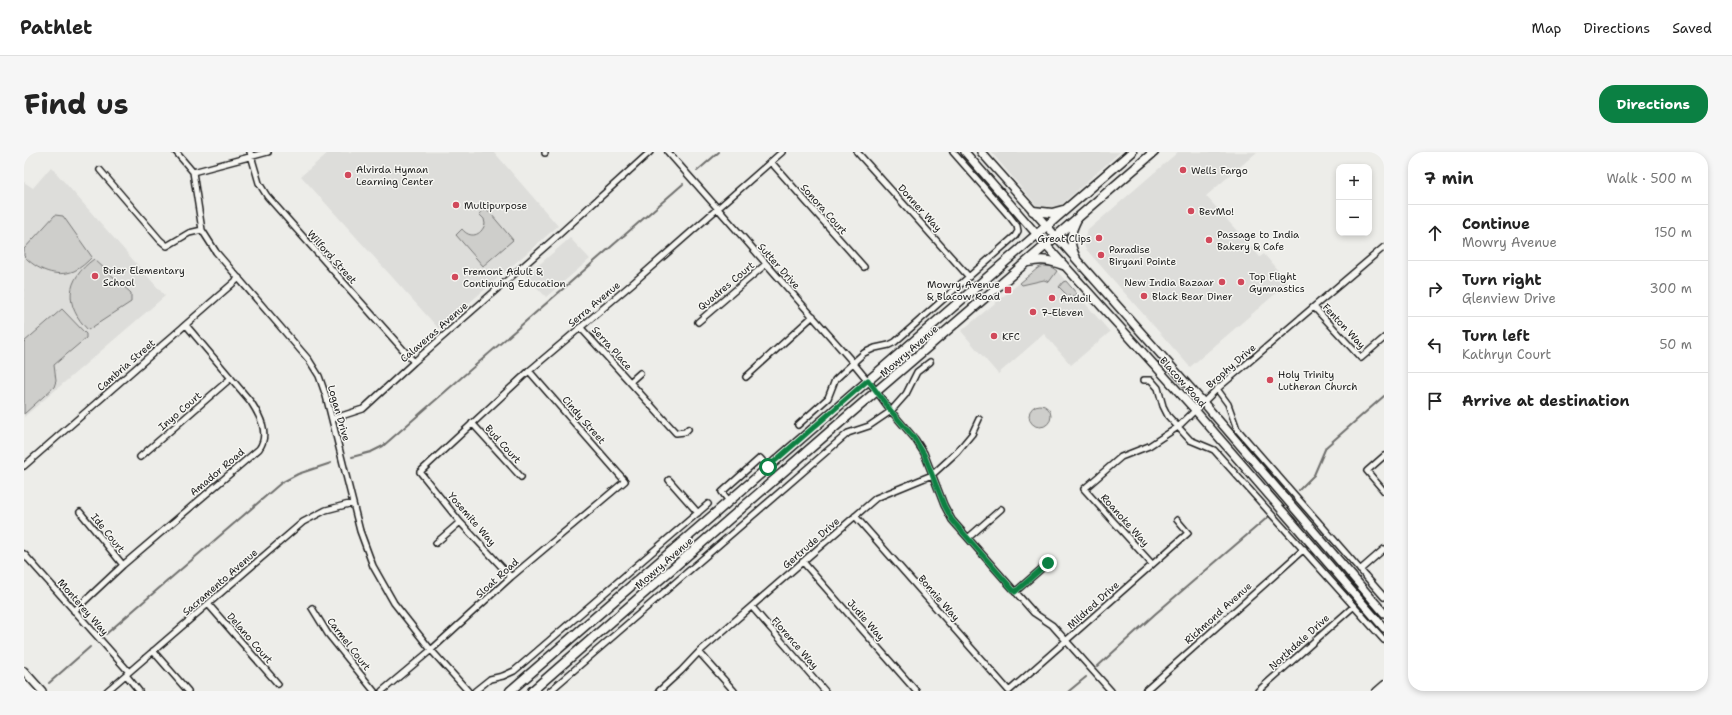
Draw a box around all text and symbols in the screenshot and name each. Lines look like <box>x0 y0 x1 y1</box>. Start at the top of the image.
text: Pathlet <box>20 15 92 40</box>
text: Map <box>1532 19 1562 37</box>
text: Directions <box>1584 19 1650 37</box>
text: Saved <box>1672 19 1712 37</box>
text: Find us <box>24 85 129 123</box>
button: Directions <box>1599 85 1708 123</box>
place label: Alvirda Hyman Learning Center <box>356 163 434 188</box>
place label: Wells Fargo <box>1191 164 1248 177</box>
map controls <box>1336 164 1372 236</box>
button: + <box>1336 164 1372 200</box>
marker: Wells Fargo <box>1178 165 1188 175</box>
text: 7 min <box>1424 167 1474 189</box>
marker: Alvirda Hyman Learning Center <box>343 170 353 180</box>
text: Walk · 500 m <box>1606 170 1692 187</box>
street label: Sonora Court <box>798 181 850 237</box>
street label: Donner Way <box>895 182 945 235</box>
place label: Multipurpose <box>464 199 527 212</box>
marker: Multipurpose <box>451 200 461 210</box>
button: − <box>1336 200 1372 236</box>
place label: BevMo! <box>1199 205 1234 218</box>
marker: BevMo! <box>1186 206 1196 216</box>
text: Continue <box>1462 214 1530 234</box>
icon: ahead <box>1424 222 1446 244</box>
text: 150 m <box>1654 224 1692 241</box>
street label: Wilford Street <box>304 227 360 287</box>
place label: Passage to India Bakery & Cafe <box>1217 228 1300 253</box>
place label: Great Clips <box>1038 232 1091 245</box>
marker: Great Clips <box>1094 233 1104 243</box>
text: Mowry Avenue <box>1462 234 1557 251</box>
marker: Passage to India Bakery & Cafe <box>1204 235 1214 245</box>
street label: Sutter Drive <box>755 240 803 292</box>
place label: Paradise Biryani Pointe <box>1109 243 1176 268</box>
marker: Paradise Biryani Pointe <box>1096 250 1106 260</box>
street label: Quadres Court <box>695 259 757 313</box>
place label: Brier Elementary School <box>103 264 185 289</box>
place label: Fremont Adult & Continuing Education <box>463 265 566 290</box>
place label: Top Flight Gymnastics <box>1249 270 1305 295</box>
text: Turn right <box>1462 270 1542 290</box>
marker: Brier Elementary School <box>90 271 100 281</box>
marker: Fremont Adult & Continuing Education <box>450 272 460 282</box>
place label: New India Bazaar <box>1124 276 1214 289</box>
marker: New India Bazaar <box>1217 277 1227 287</box>
marker: Top Flight Gymnastics <box>1236 277 1246 287</box>
street label: Serra Avenue <box>565 278 623 330</box>
place label: Mowry Avenue & Blacow Road <box>927 278 1001 303</box>
icon: right <box>1424 278 1446 300</box>
text: 300 m <box>1649 280 1692 297</box>
marker: Mowry Avenue & Blacow Road <box>1003 285 1013 295</box>
place label: Black Bear Diner <box>1152 290 1233 303</box>
text: Glenview Drive <box>1462 290 1556 307</box>
marker: Black Bear Diner <box>1139 291 1149 301</box>
place label: Andoil <box>1060 292 1091 305</box>
marker: Andoil <box>1047 293 1057 303</box>
street label: Calaveras Avenue <box>397 299 471 365</box>
street label: Fenton Way <box>1320 301 1368 352</box>
place label: 7-Eleven <box>1041 306 1083 319</box>
marker: 7-Eleven <box>1028 307 1038 317</box>
street label: Mowry Avenue <box>877 322 941 380</box>
street label: Serra Place <box>589 323 635 373</box>
text: Turn left <box>1462 326 1530 346</box>
place label: KFC <box>1002 330 1020 343</box>
marker: KFC <box>989 331 999 341</box>
icon: left <box>1424 334 1446 356</box>
street label: Cambria Street <box>94 336 158 394</box>
text: 50 m <box>1659 336 1692 353</box>
street label: Brophy Drive <box>1204 341 1259 391</box>
text: Kathryn Court <box>1462 346 1551 363</box>
street label: Blacow Road <box>1157 354 1209 410</box>
place label: Holy Trinity Lutheran Church <box>1278 368 1357 393</box>
marker: Holy Trinity Lutheran Church <box>1265 375 1275 385</box>
street label: Logan Drive <box>325 383 353 443</box>
street label: Inyo Court <box>156 389 204 433</box>
icon: arrive <box>1424 390 1446 412</box>
text: Arrive at destination <box>1462 391 1630 411</box>
street label: Cindy Street <box>560 393 608 447</box>
street label: Bud Court <box>482 422 524 466</box>
street label: Amador Road <box>187 445 247 499</box>
route start <box>759 458 777 476</box>
street label: Yosemite Way <box>445 490 499 549</box>
street label: Roanoke Way <box>1098 491 1152 549</box>
street label: Ide Court <box>88 511 128 555</box>
street label: Gertrude Drive <box>780 514 843 571</box>
street label: Mowry Avenue <box>632 534 696 592</box>
street label: Sacramento Avenue <box>180 546 261 618</box>
route end <box>1039 554 1057 572</box>
street label: Sloat Road <box>473 555 522 601</box>
street label: Bonnie Way <box>915 572 963 624</box>
street label: Monterey Way <box>55 576 111 638</box>
street label: Mildred Drive <box>1064 578 1122 632</box>
street label: Richmond Avenue <box>1182 579 1255 647</box>
street label: Judie Way <box>844 597 888 644</box>
street label: Delano Court <box>224 610 276 666</box>
street label: Northdale Drive <box>1266 611 1332 673</box>
street label: Florence Way <box>769 614 821 672</box>
street label: Carmel Court <box>324 615 374 673</box>

